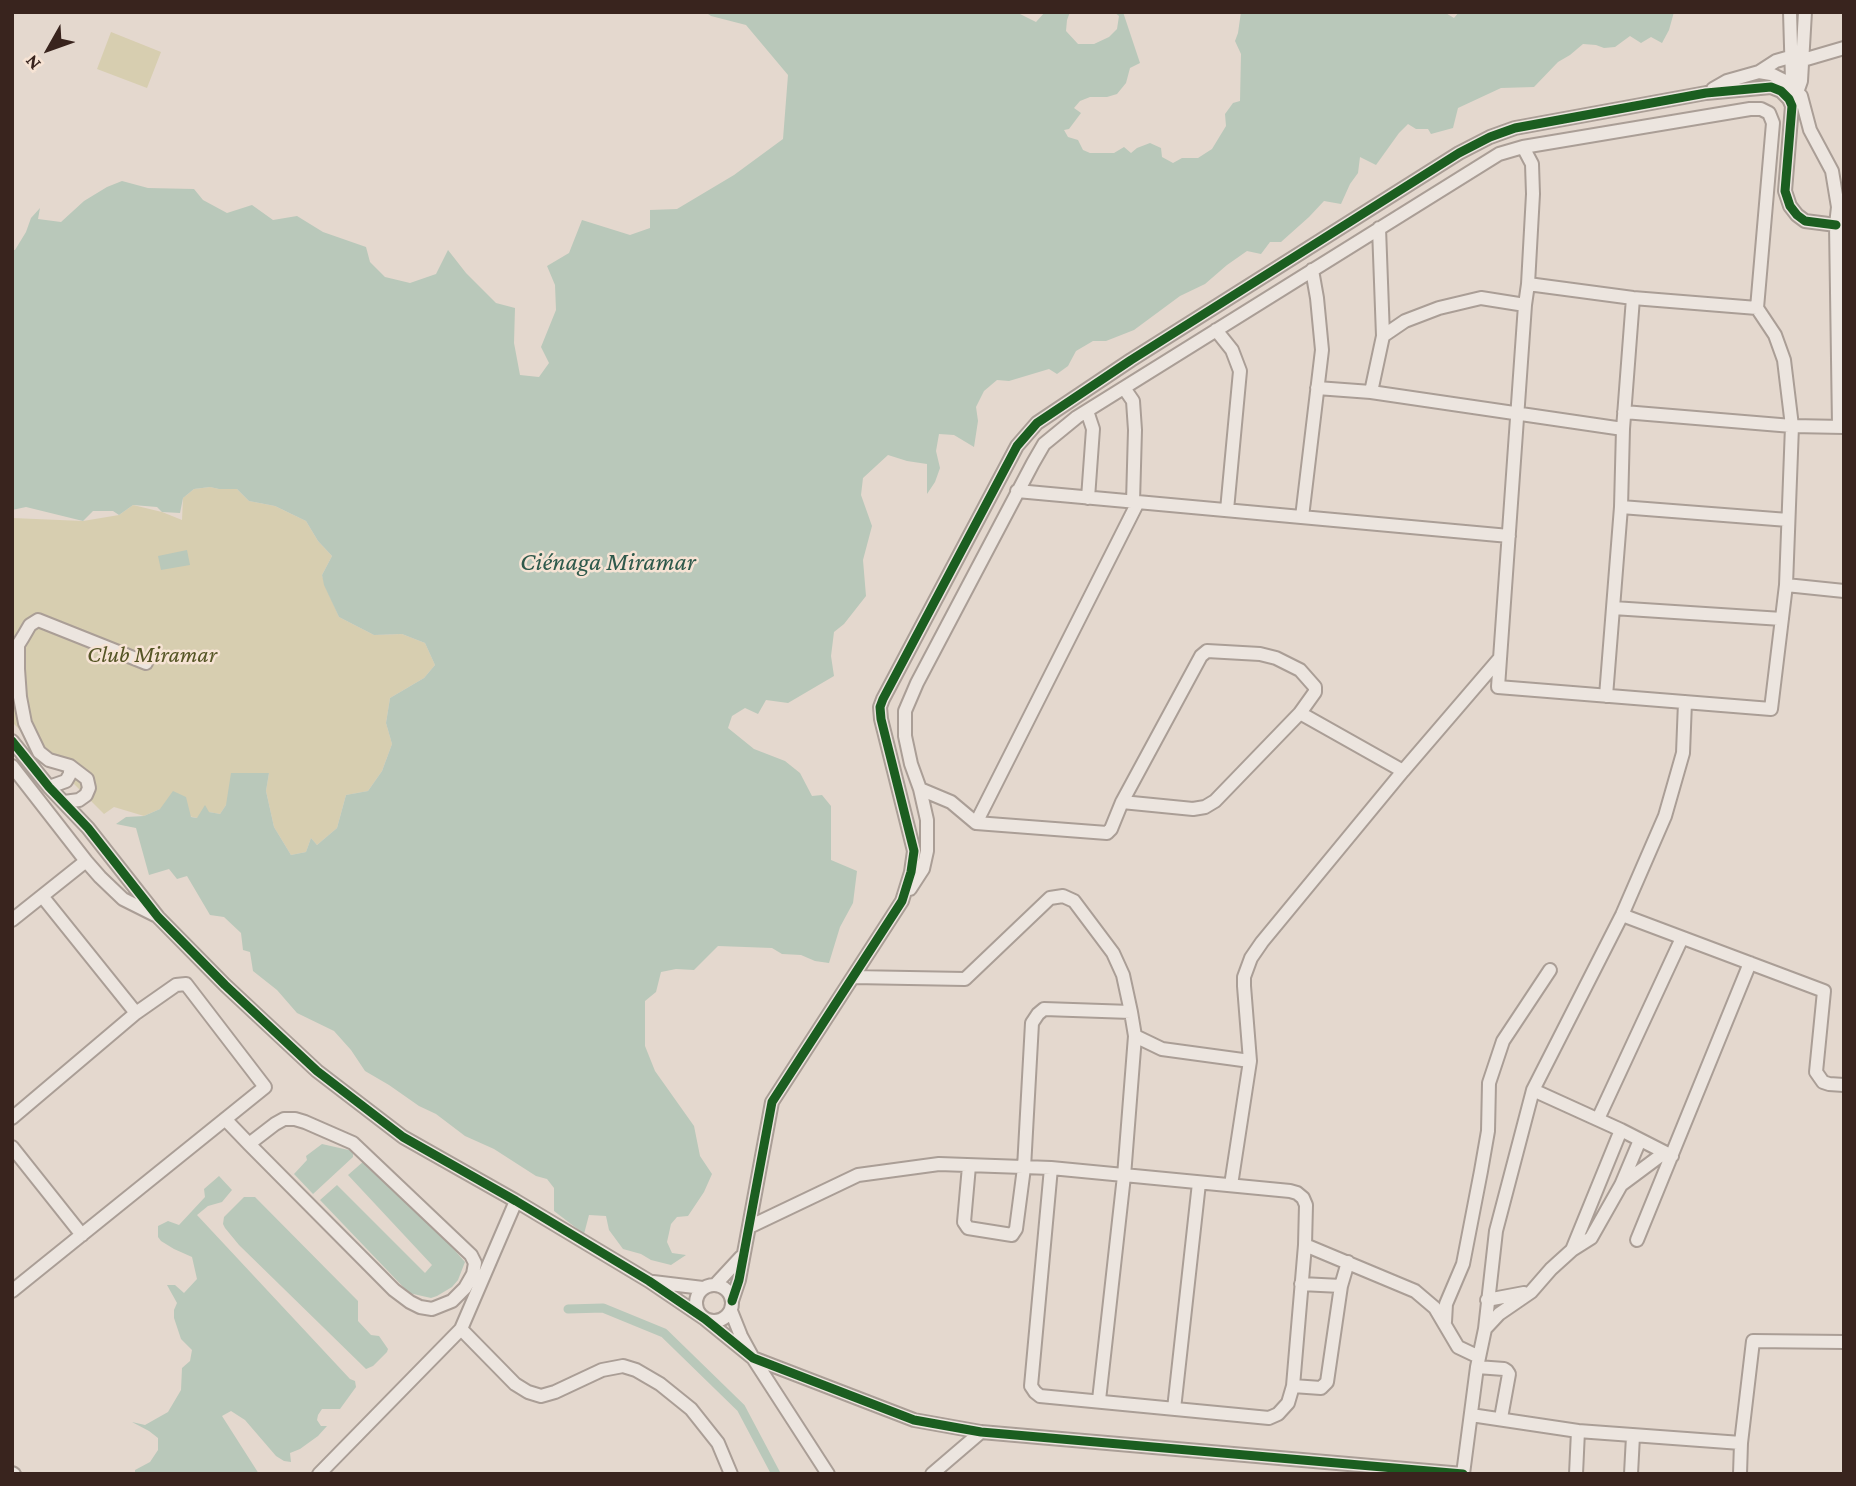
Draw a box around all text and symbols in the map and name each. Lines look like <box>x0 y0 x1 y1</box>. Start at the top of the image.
north arrow <box>14 14 84 84</box>
text: N <box>20 51 45 75</box>
water label: Ciénaga Miramar <box>520 546 696 578</box>
park label: Club Miramar <box>87 641 217 669</box>

